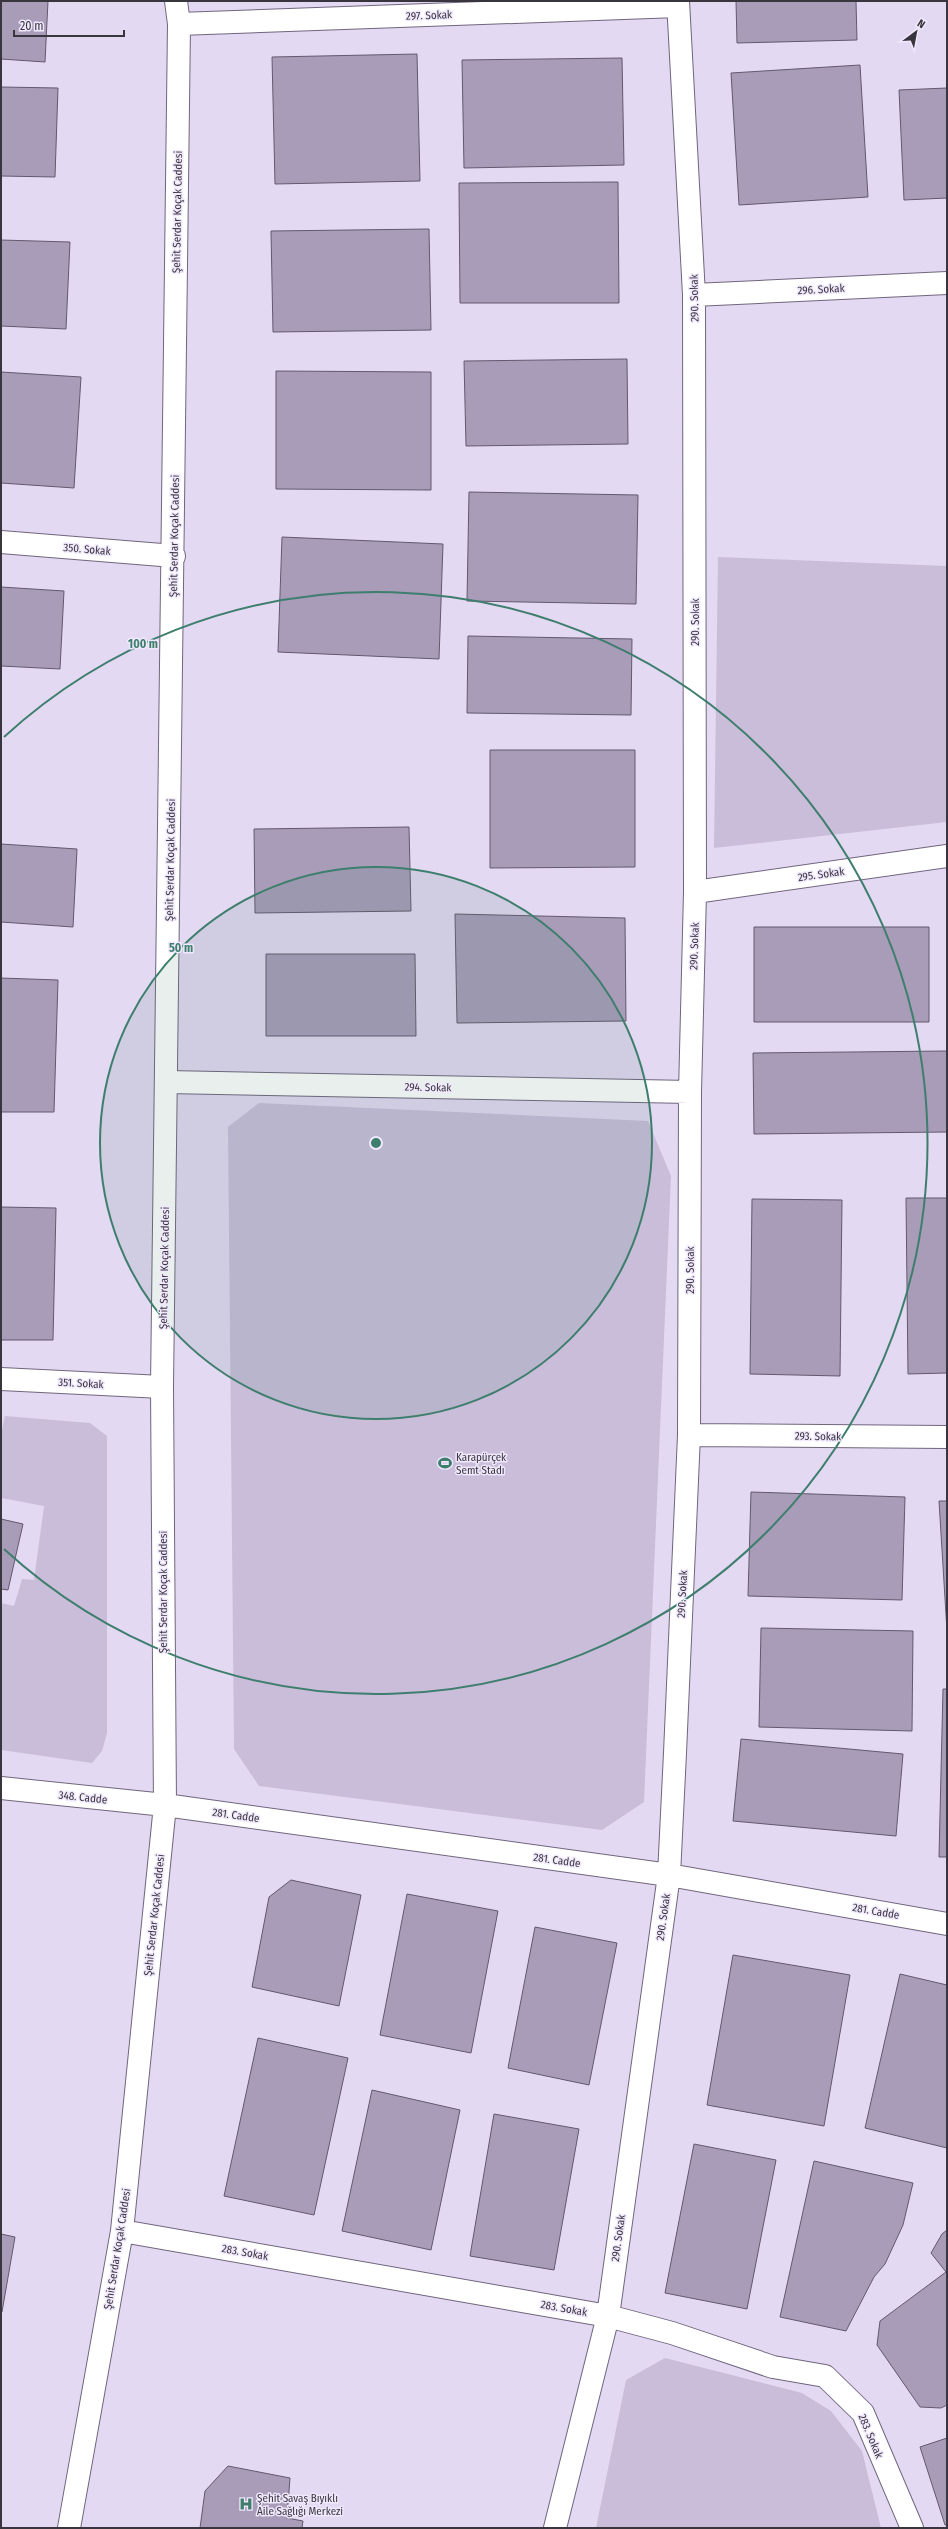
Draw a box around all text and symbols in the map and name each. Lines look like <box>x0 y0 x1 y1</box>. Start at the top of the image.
street label: 297. Sokak <box>406 8 453 23</box>
scale bar <box>14 12 124 38</box>
north arrow <box>896 12 936 52</box>
text: N <box>915 17 927 31</box>
text: 20 m <box>20 19 44 33</box>
street label: Şehit Serdar Koçak Caddesi <box>170 150 185 273</box>
street label: 290. Sokak <box>688 273 701 322</box>
street label: 296. Sokak <box>797 282 846 297</box>
street label: Şehit Serdar Koçak Caddesi <box>167 474 182 597</box>
street label: 350. Sokak <box>63 541 112 558</box>
street label: 290. Sokak <box>689 597 702 646</box>
text: 100 m <box>128 637 158 651</box>
street label: Şehit Serdar Koçak Caddesi <box>163 798 178 921</box>
street label: 295. Sokak <box>797 865 846 884</box>
street label: 290. Sokak <box>687 921 702 970</box>
text: 50 m <box>169 941 193 955</box>
street label: 294. Sokak <box>404 1081 452 1094</box>
centre of rings <box>369 1136 383 1150</box>
street label: Şehit Serdar Koçak Caddesi <box>157 1206 172 1329</box>
street label: 290. Sokak <box>684 1245 697 1294</box>
street label: 351. Sokak <box>58 1376 105 1391</box>
street label: 293. Sokak <box>795 1430 842 1443</box>
place label: Karapürçek Semt Stadı <box>456 1451 507 1477</box>
sports icon: Karapürçek Semt Stadı <box>437 1455 453 1471</box>
street label: Şehit Serdar Koçak Caddesi <box>157 1531 170 1653</box>
street label: 290. Sokak <box>675 1569 690 1618</box>
street label: 348. Cadde <box>58 1788 108 1807</box>
street label: 281. Cadde <box>212 1806 260 1825</box>
street label: 281. Cadde <box>533 1851 581 1870</box>
street label: Şehit Serdar Koçak Caddesi <box>142 1853 167 1977</box>
street label: 290. Sokak <box>654 1892 673 1941</box>
street label: 281. Cadde <box>851 1901 900 1922</box>
street label: Şehit Serdar Koçak Caddesi <box>101 2187 134 2311</box>
street label: 290. Sokak <box>609 2213 628 2262</box>
street label: 283. Sokak <box>221 2242 270 2263</box>
street label: 283. Sokak <box>540 2298 589 2319</box>
street label: 283. Sokak <box>855 2412 886 2461</box>
place label: Şehit Savaş Bıyıklı Aile Sağlığı Merkezi <box>257 2492 343 2518</box>
hospital icon: Şehit Savaş Bıyıklı Aile Sağlığı Merkezi <box>238 2496 254 2512</box>

